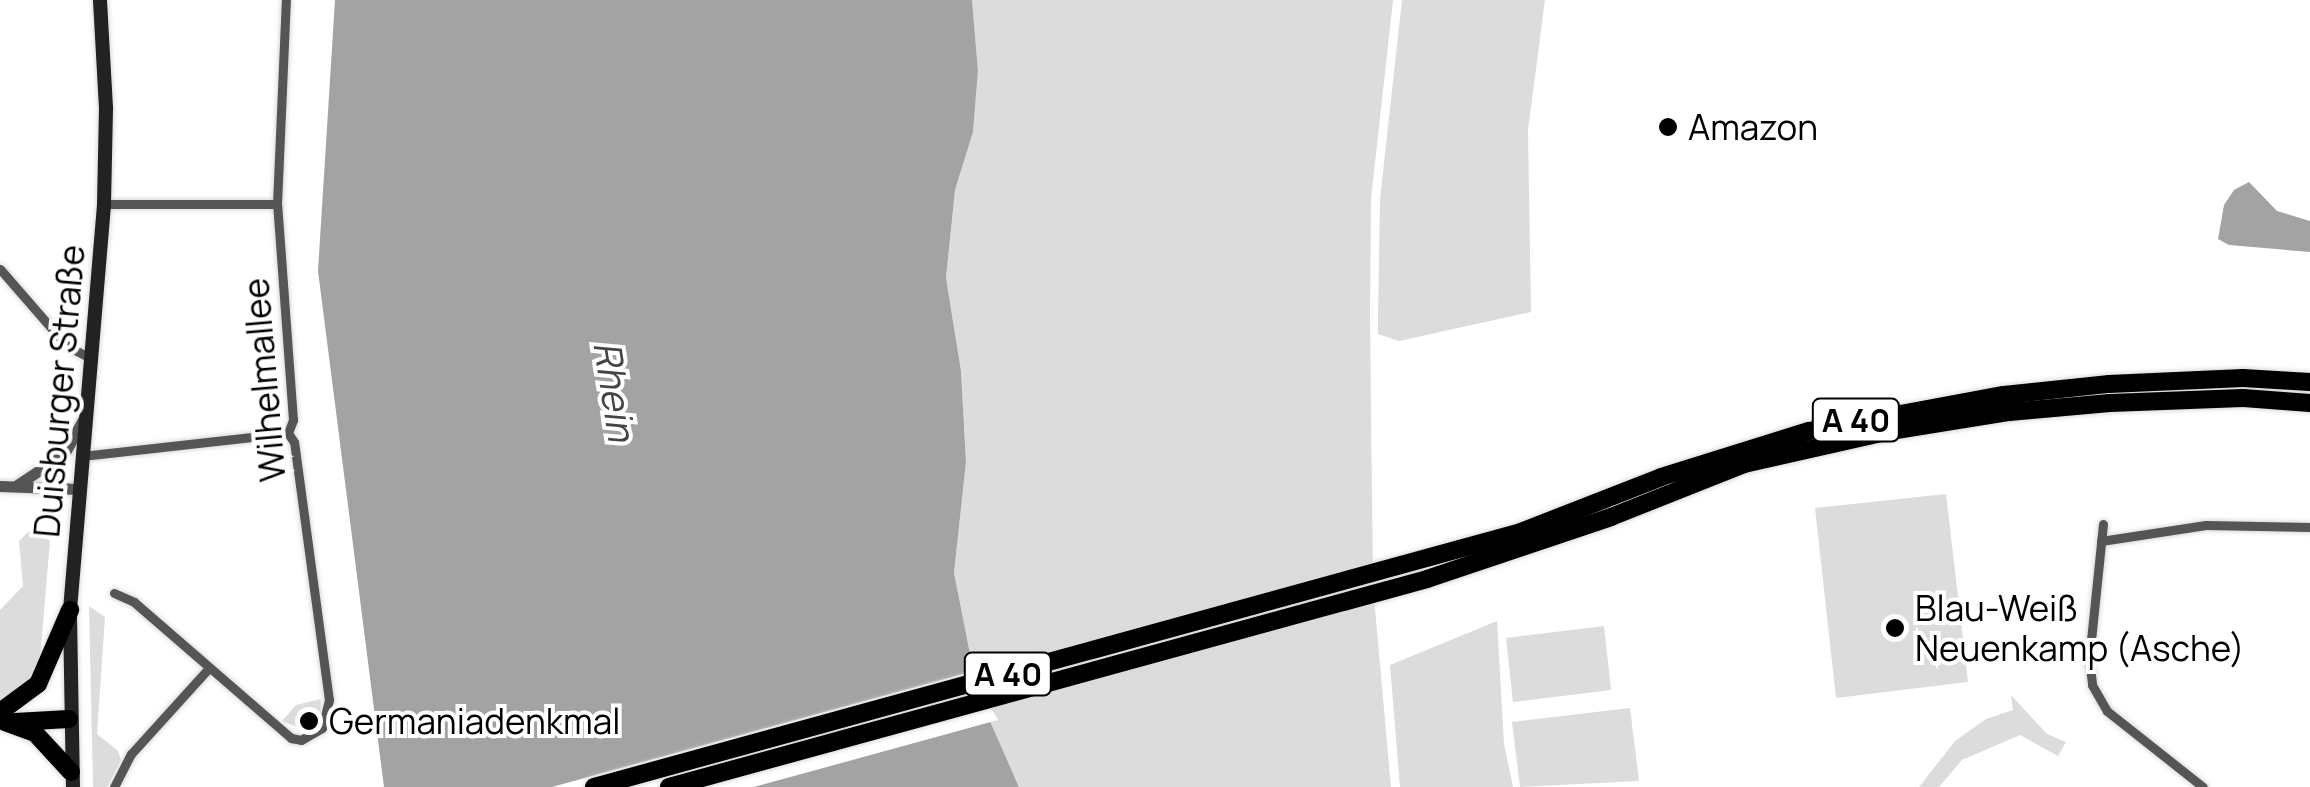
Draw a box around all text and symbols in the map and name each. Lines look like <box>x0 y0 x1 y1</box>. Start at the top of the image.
place label: Amazon <box>1688 106 1818 148</box>
marker: Amazon <box>1657 116 1679 138</box>
street label: Duisburger Straße <box>25 243 93 539</box>
street label: Wilhelmallee <box>234 276 294 484</box>
water label: Rhein <box>585 338 645 444</box>
road number: A 40 <box>1811 393 1901 447</box>
place label: Blau-Weiß Neuenkamp (Asche) <box>1915 587 2245 669</box>
marker: Blau-Weiß Neuenkamp (Asche) <box>1884 617 1906 639</box>
road number: A 40 <box>963 647 1053 701</box>
place label: Germaniadenkmal <box>329 700 620 742</box>
marker: Germaniadenkmal <box>298 710 320 732</box>

